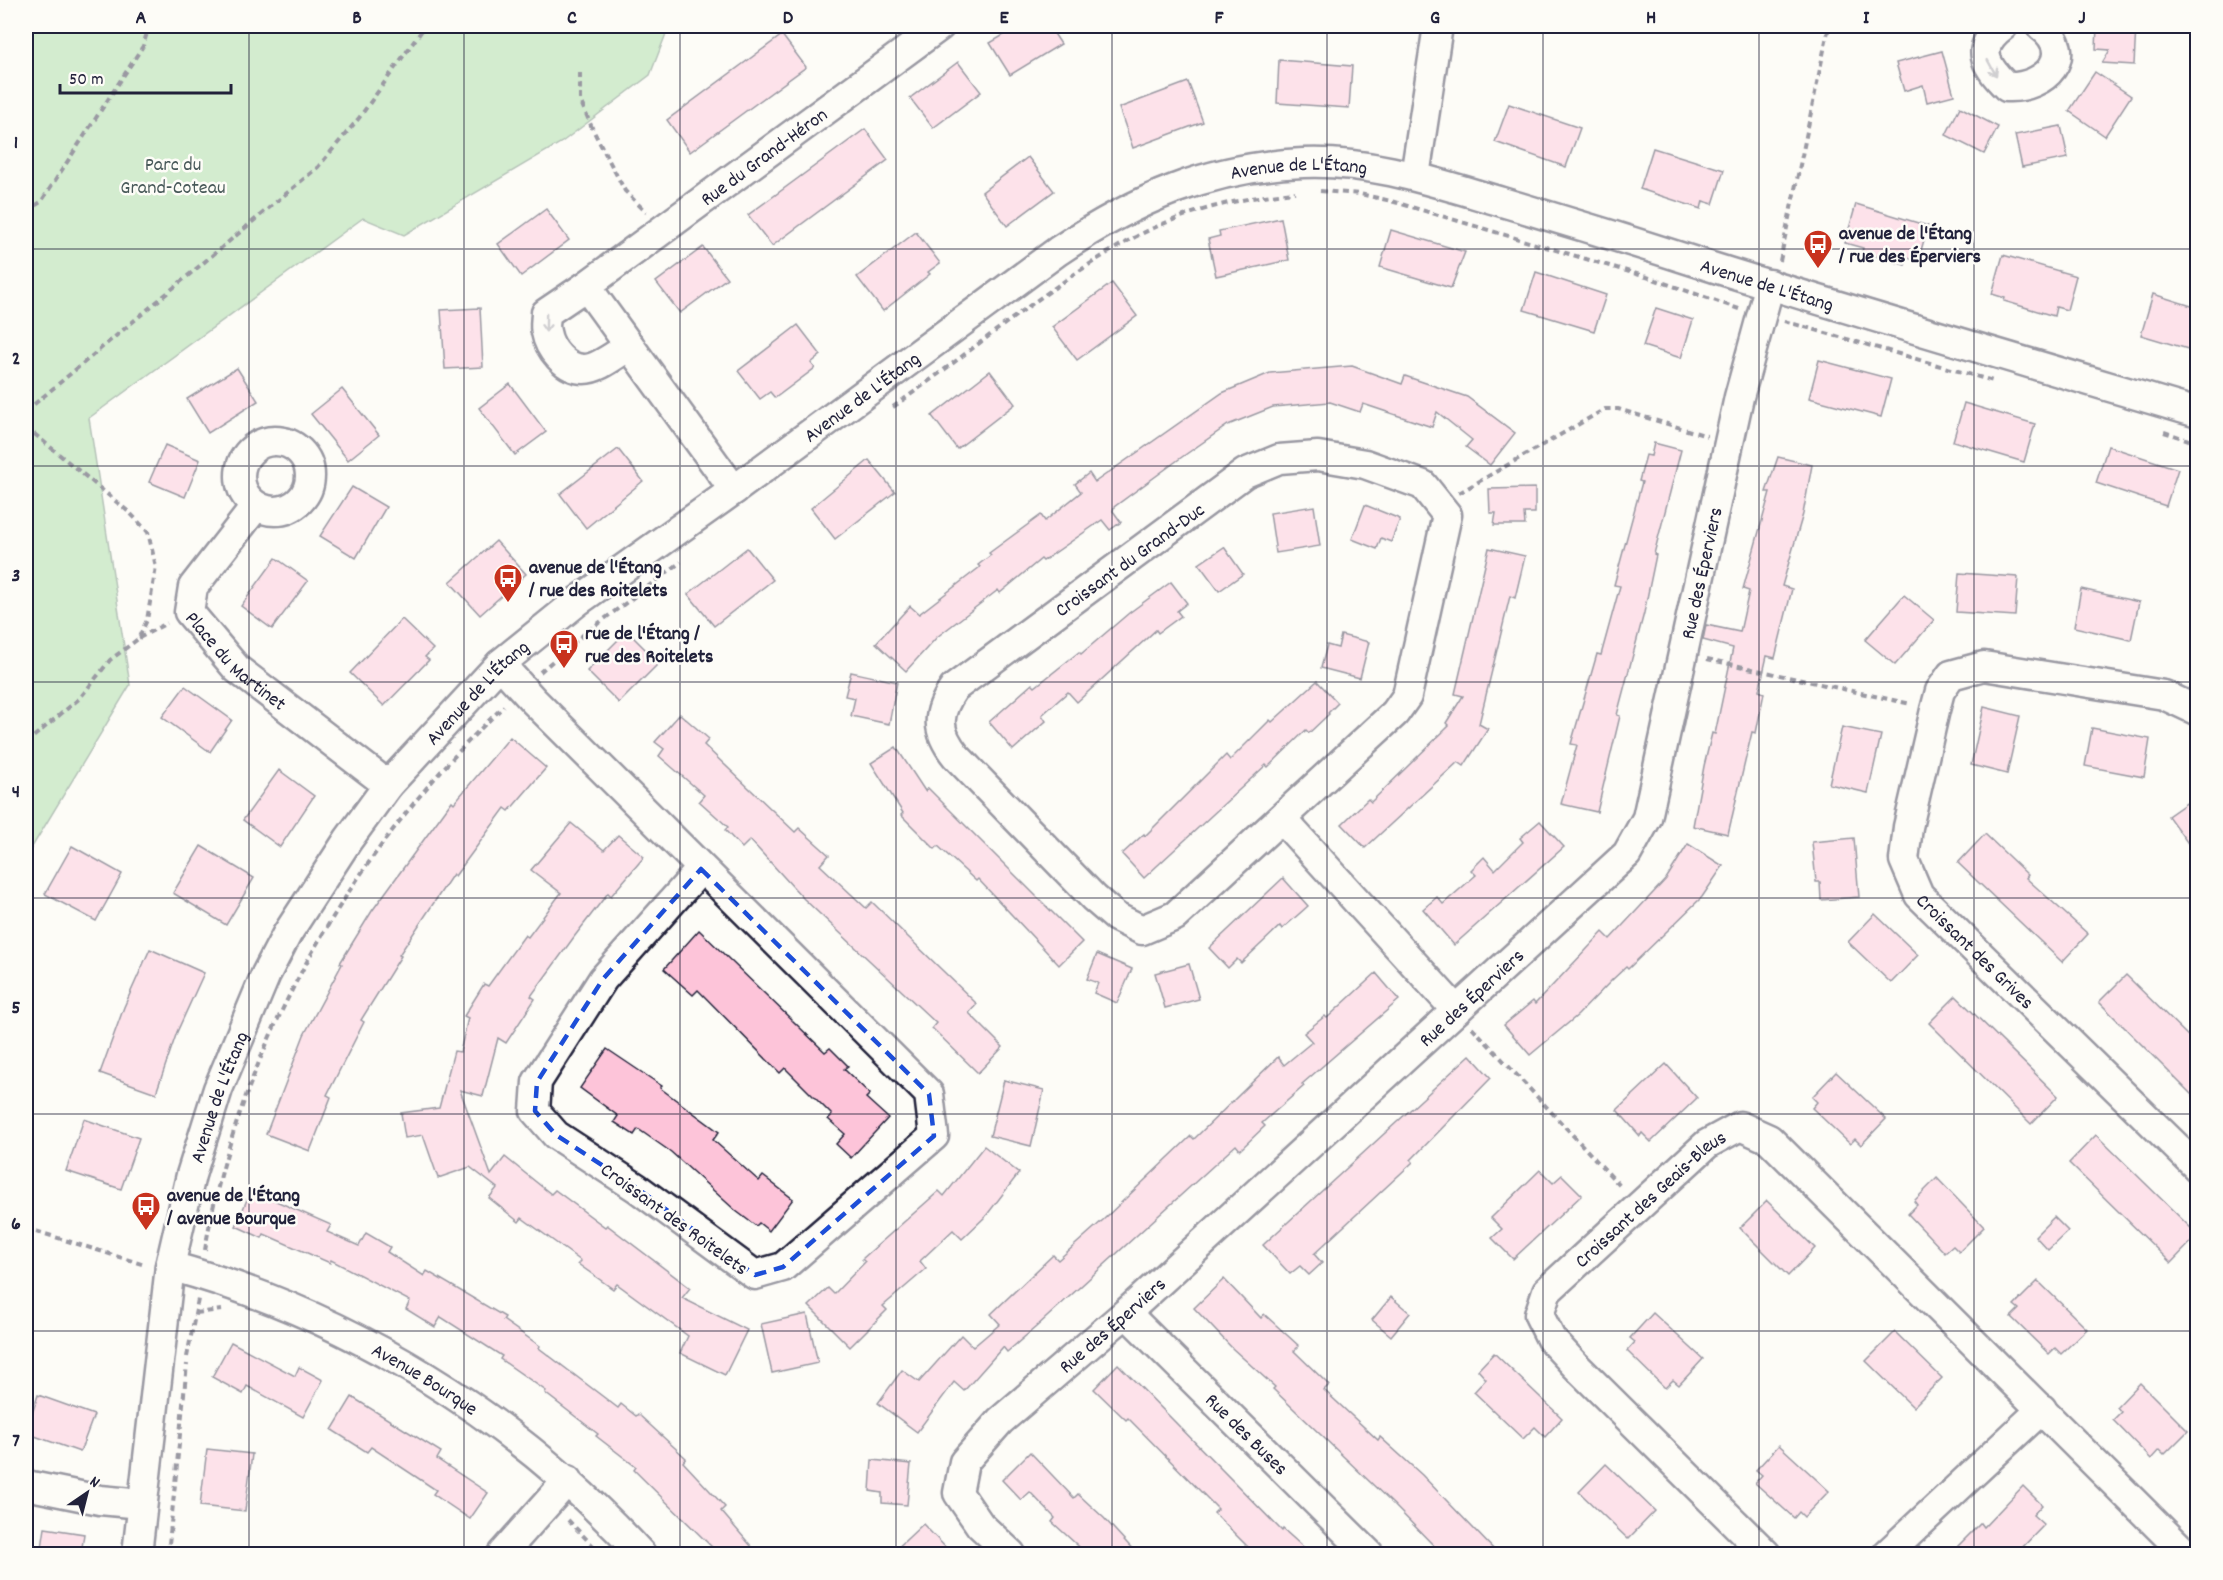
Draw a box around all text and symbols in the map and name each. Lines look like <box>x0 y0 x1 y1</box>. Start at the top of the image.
text: A <box>136 5 147 33</box>
text: B <box>352 5 362 33</box>
text: C <box>567 5 577 33</box>
text: D <box>783 5 794 33</box>
text: E <box>999 5 1009 33</box>
text: F <box>1215 5 1225 33</box>
text: G <box>1430 5 1440 33</box>
text: H <box>1646 5 1656 33</box>
text: I <box>1863 5 1870 33</box>
text: J <box>2078 5 2086 33</box>
scale bar <box>60 57 231 95</box>
one-way arrow <box>1986 60 1998 77</box>
text: 50 m <box>69 68 104 93</box>
street label: Rue du Grand-Héron <box>696 102 834 214</box>
text: 1 <box>14 130 18 158</box>
park label: Parc du Grand-Coteau <box>120 152 226 203</box>
street label: Avenue de L'Étang <box>1228 152 1369 189</box>
place label: avenue de l'Étang / rue des Éperviers <box>1838 221 1981 272</box>
bus stop icon: avenue de l'Étang / rue des Éperviers <box>1802 228 1834 270</box>
street label: Avenue de L'Étang <box>1696 253 1837 321</box>
one-way arrow <box>541 313 552 333</box>
text: 2 <box>12 346 20 374</box>
street label: Avenue de L'Étang <box>799 346 927 451</box>
street label: Croissant du Grand-Duc <box>1050 497 1211 625</box>
street label: Rue des Éperviers <box>1676 505 1732 642</box>
place label: avenue de l'Étang / rue des Roitelets <box>528 555 668 606</box>
bus stop icon: avenue de l'Étang / rue des Roitelets <box>492 562 524 604</box>
text: 3 <box>12 563 20 591</box>
street label: Place du Martinet <box>177 606 291 719</box>
place label: rue de l'Étang / rue des Roitelets <box>585 621 713 672</box>
bus stop icon: rue de l'Étang / rue des Roitelets <box>548 628 580 670</box>
street label: Avenue de L'Étang <box>420 635 536 753</box>
text: 4 <box>12 779 20 807</box>
street label: Croissant des Grives <box>1908 888 2039 1017</box>
street label: Rue des Éperviers <box>1414 944 1532 1055</box>
text: 5 <box>11 995 21 1023</box>
street label: Avenue de L'Étang <box>185 1028 257 1167</box>
street label: Croissant des Geais-Bleus <box>1570 1125 1732 1276</box>
street label: Croissant des Roitelets <box>594 1157 753 1284</box>
place label: avenue de l'Étang / avenue Bourque <box>166 1183 300 1234</box>
bus stop icon: avenue de l'Étang / avenue Bourque <box>130 1190 162 1232</box>
text: 6 <box>11 1211 21 1239</box>
street label: Rue des Éperviers <box>1054 1272 1173 1382</box>
street label: Avenue Bourque <box>366 1338 483 1424</box>
street label: Rue des Buses <box>1198 1388 1293 1483</box>
text: 7 <box>12 1428 20 1456</box>
north arrow <box>57 1463 117 1523</box>
text: N <box>84 1471 104 1495</box>

